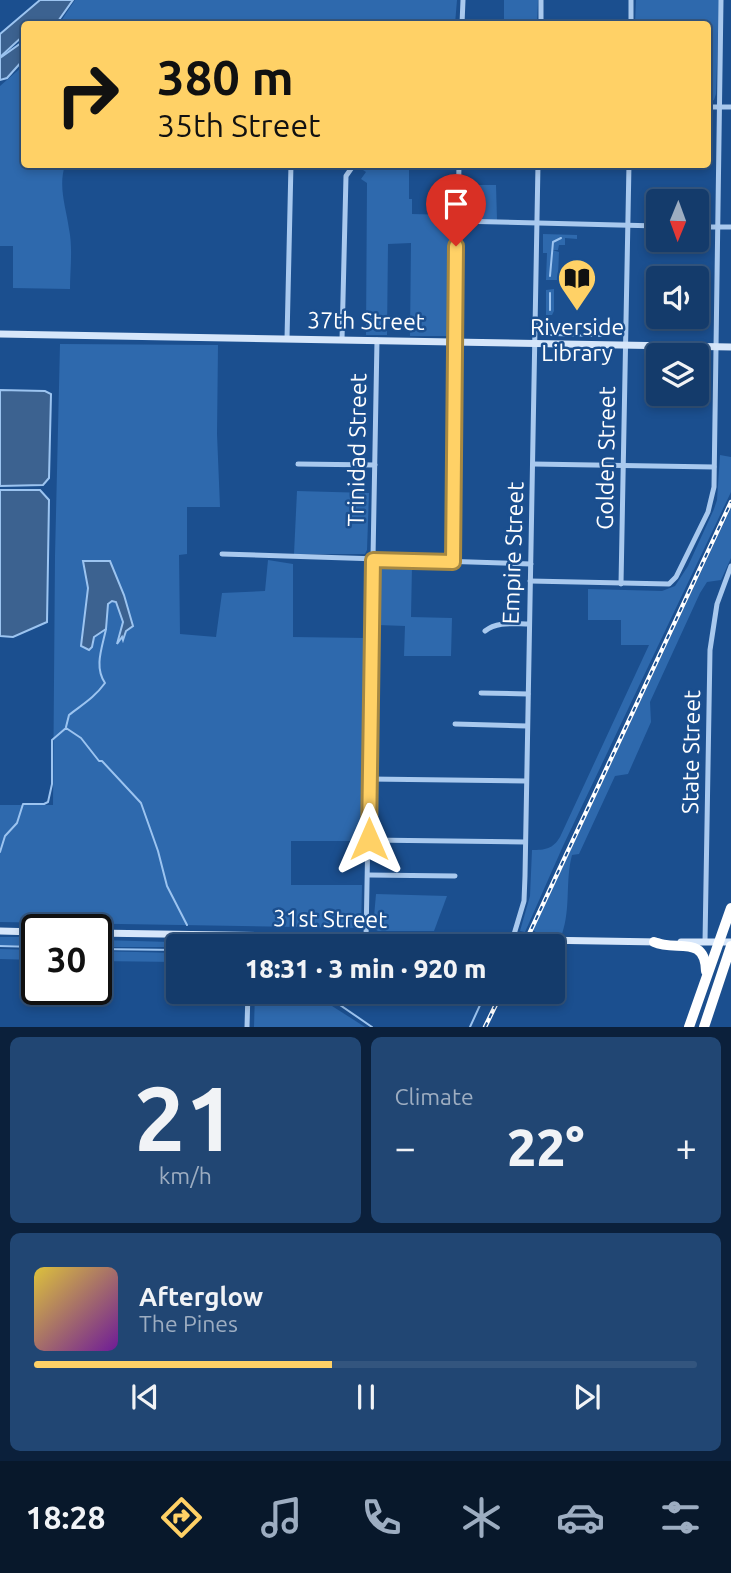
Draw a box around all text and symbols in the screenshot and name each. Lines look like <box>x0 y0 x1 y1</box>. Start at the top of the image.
icon: right <box>42 49 133 140</box>
text: 380 m <box>157 49 294 104</box>
text: 35th Street <box>157 107 321 143</box>
pin <box>426 174 486 246</box>
icon: arrive <box>437 185 475 223</box>
north arrow <box>646 189 709 252</box>
map controls <box>646 189 709 406</box>
library icon: Riverside Library <box>556 257 598 312</box>
button: sound <box>646 266 709 329</box>
street label: 37th Street <box>307 307 425 334</box>
place label: Riverside Library <box>530 314 624 365</box>
button: layers <box>646 343 709 406</box>
street label: Trinidad Street <box>343 373 370 527</box>
street label: Golden Street <box>592 386 619 530</box>
street label: Empire Street <box>498 481 527 625</box>
street label: State Street <box>677 690 704 814</box>
position arrow <box>332 802 406 876</box>
street label: 31st Street <box>273 905 387 932</box>
speed limit sign: 30 <box>21 914 112 1005</box>
text: 18:31 · 3 min · 920 m <box>245 954 486 983</box>
text: 21 <box>134 1066 237 1168</box>
text: Climate <box>395 1084 474 1109</box>
text: 22° <box>507 1118 585 1176</box>
text: − <box>395 1126 416 1168</box>
text: + <box>676 1126 697 1168</box>
text: km/h <box>159 1163 212 1188</box>
text: Afterglow <box>139 1282 263 1311</box>
text: The Pines <box>139 1311 238 1336</box>
icon: previous <box>126 1378 164 1416</box>
icon: pause <box>347 1378 385 1416</box>
icon: next <box>568 1378 606 1416</box>
icon: directions <box>157 1493 206 1542</box>
icon: music <box>257 1493 306 1542</box>
icon: phone <box>357 1493 406 1542</box>
icon: climate <box>457 1493 506 1542</box>
icon: car <box>556 1493 605 1542</box>
icon: filters <box>656 1493 705 1542</box>
text: 18:28 <box>25 1499 106 1535</box>

